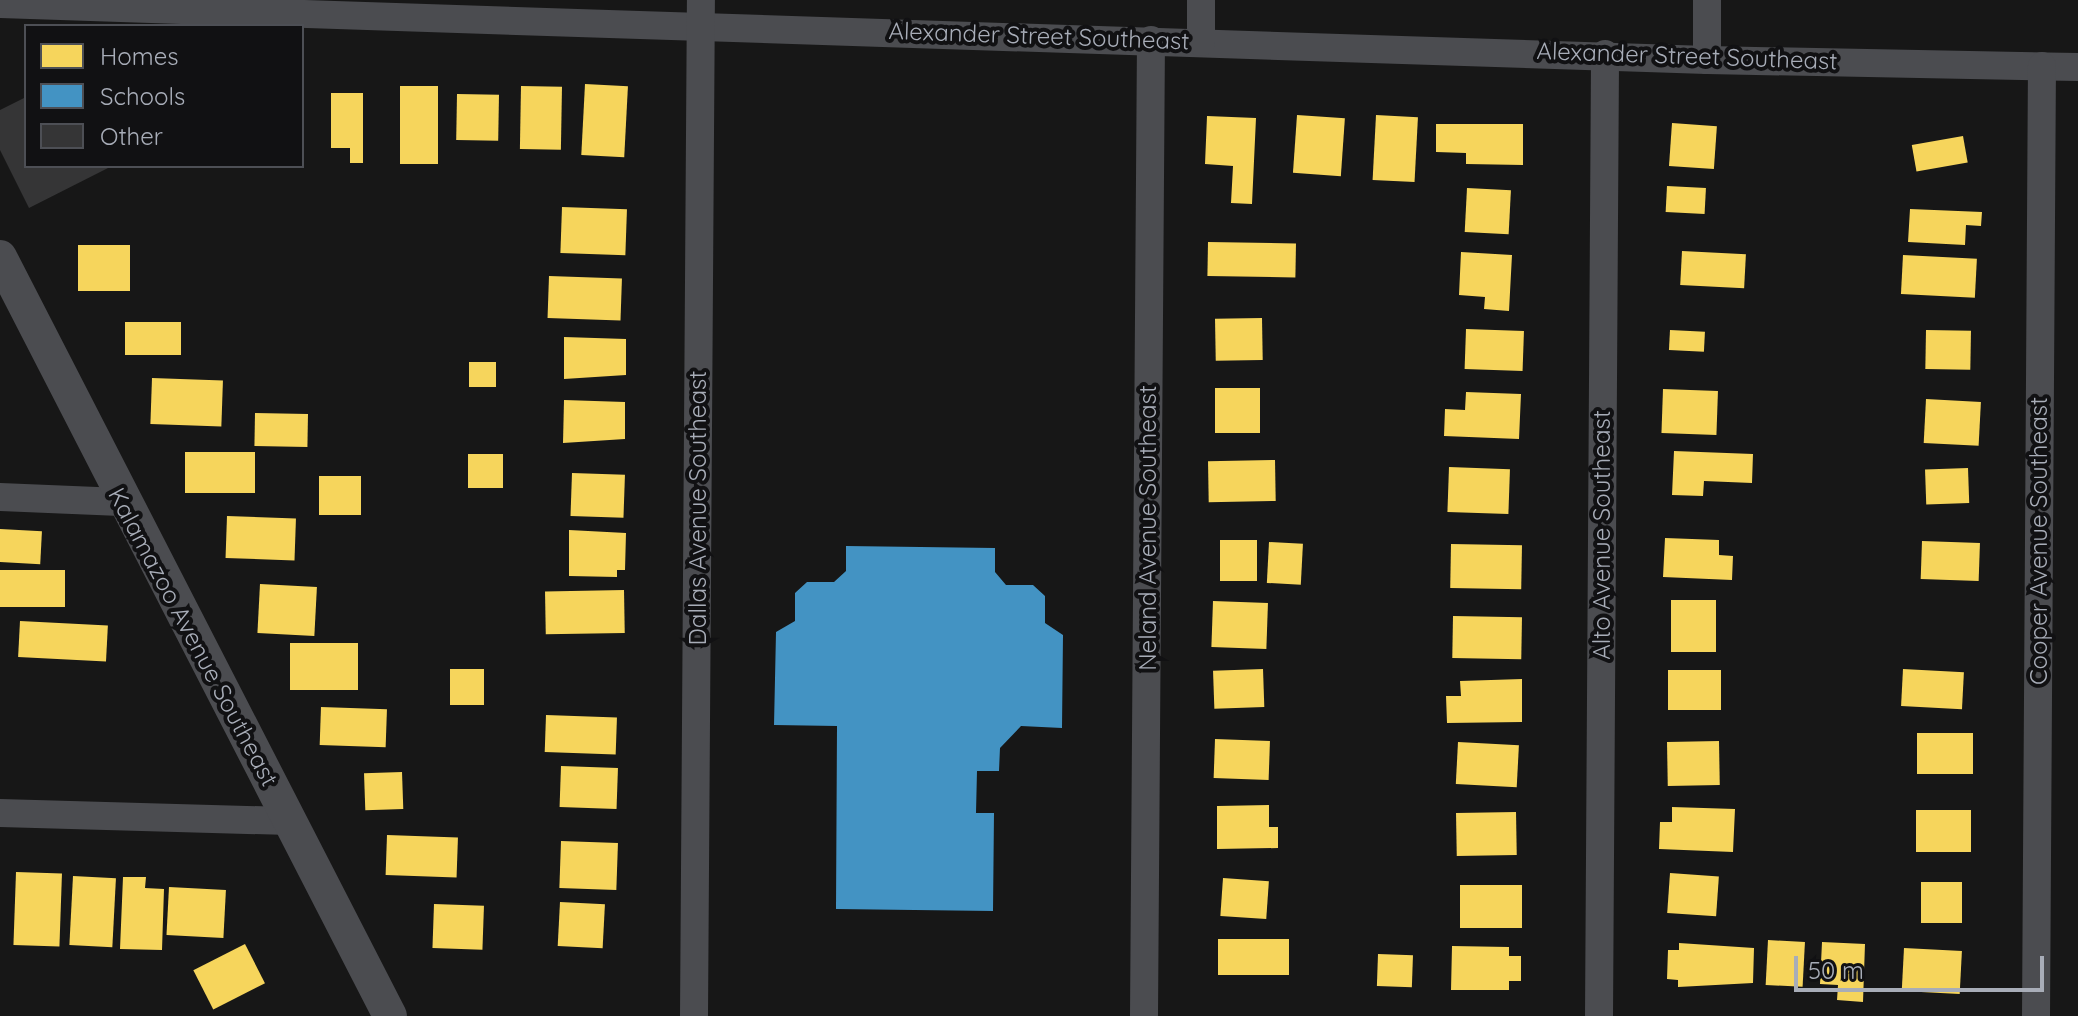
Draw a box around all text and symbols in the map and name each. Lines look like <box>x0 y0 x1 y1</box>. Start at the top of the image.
street label: Alexander Street Southeast <box>888 16 1190 56</box>
legend <box>24 24 304 168</box>
street label: Alexander Street Southeast <box>1536 36 1838 76</box>
text: Homes <box>100 41 178 71</box>
text: Schools <box>100 81 185 111</box>
text: Other <box>100 121 163 151</box>
street label: Dallas Avenue Southeast <box>684 371 712 645</box>
street label: Neland Avenue Southeast <box>1134 385 1162 671</box>
street label: Cooper Avenue Southeast <box>2025 397 2053 685</box>
street label: Alto Avenue Southeast <box>1588 410 1616 660</box>
street label: Kalamazoo Avenue Southeast <box>102 483 284 791</box>
scale bar <box>1798 940 2048 990</box>
text: 50 m <box>1808 955 1864 985</box>

